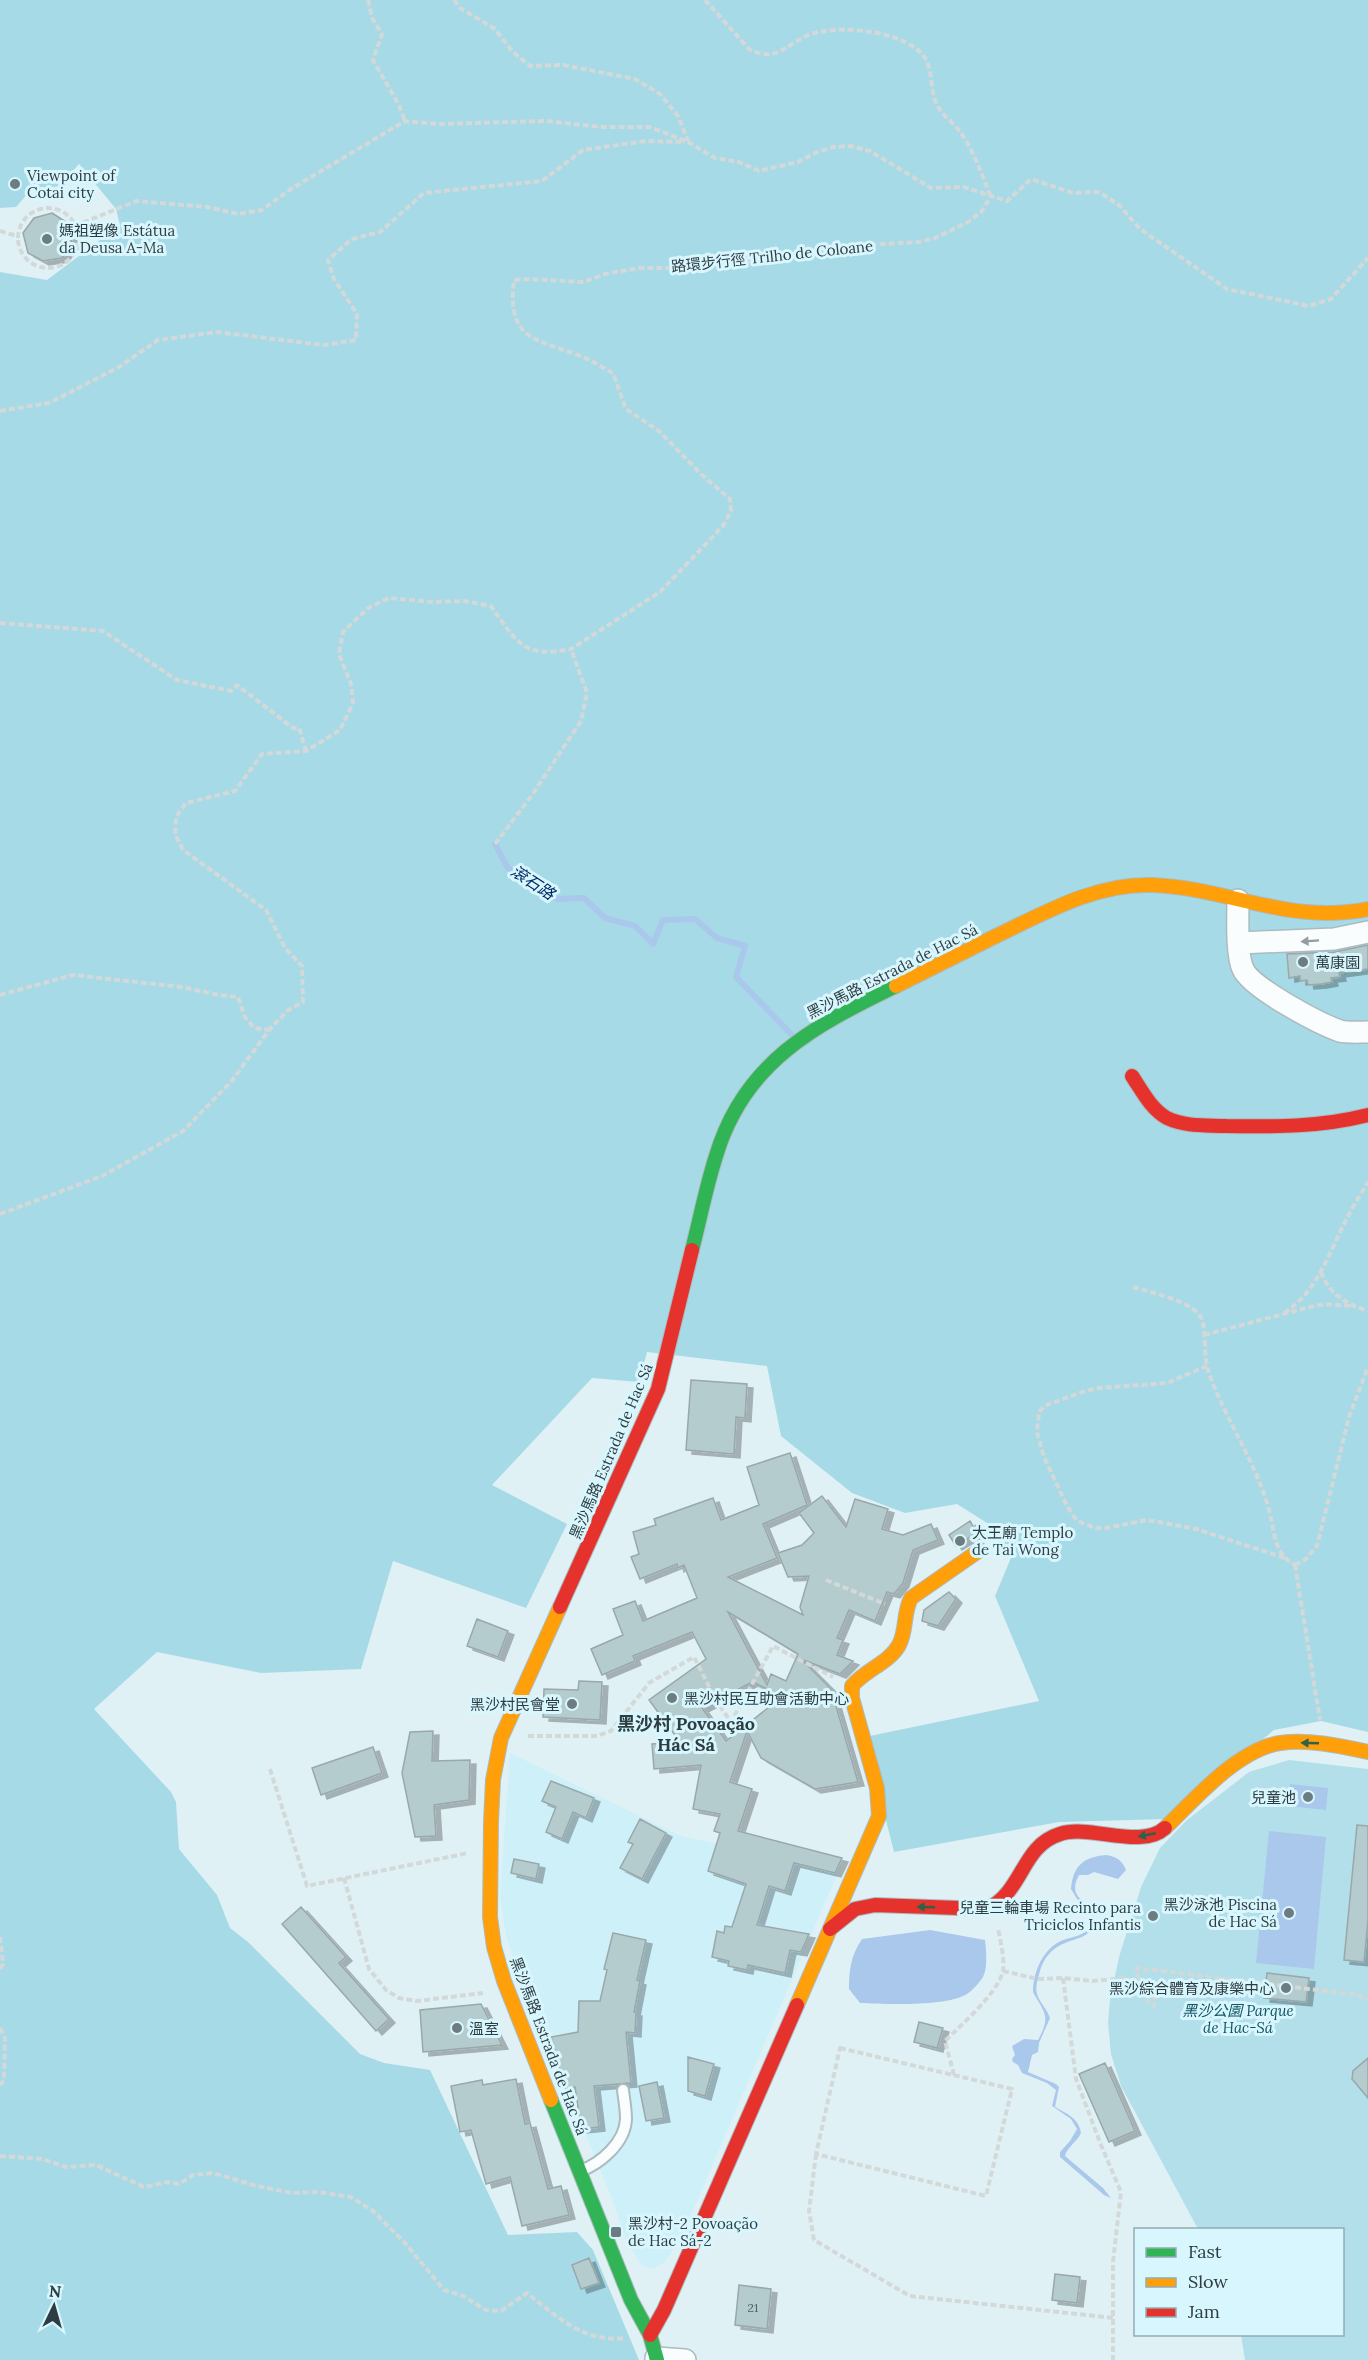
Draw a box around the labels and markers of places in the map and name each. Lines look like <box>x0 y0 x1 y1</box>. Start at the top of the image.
place label: Viewpoint of Cotai city <box>26 166 116 202</box>
marker: Viewpoint of Cotai city <box>8 177 22 191</box>
place label: 媽祖塑像 Estátua da Deusa A-Ma <box>59 221 175 257</box>
marker: 媽祖塑像 Estátua da Deusa A-Ma <box>40 232 54 246</box>
place label: 萬康園 <box>1315 953 1360 972</box>
marker: 萬康園 <box>1296 955 1310 969</box>
place label: 大王廟 Templo de Tai Wong <box>972 1523 1073 1559</box>
marker: 大王廟 Templo de Tai Wong <box>953 1534 967 1548</box>
place label: 黑沙村民互助會活動中心 <box>684 1689 849 1708</box>
marker: 黑沙村民互助會活動中心 <box>665 1691 679 1705</box>
place label: 黑沙村民會堂 <box>470 1695 560 1714</box>
marker: 黑沙村民會堂 <box>565 1697 579 1711</box>
place label: 兒童池 <box>1251 1788 1296 1807</box>
marker: 兒童池 <box>1301 1790 1315 1804</box>
place label: 黑沙泳池 Piscina de Hac Sá <box>1164 1895 1277 1931</box>
place label: 兒童三輪車場 Recinto para Triciclos Infantis <box>959 1898 1141 1934</box>
marker: 黑沙泳池 Piscina de Hac Sá <box>1282 1906 1296 1920</box>
marker: 兒童三輪車場 Recinto para Triciclos Infantis <box>1146 1909 1160 1923</box>
place label: 黑沙綜合體育及康樂中心 <box>1109 1979 1274 1998</box>
marker: 黑沙綜合體育及康樂中心 <box>1279 1981 1293 1995</box>
place label: 溫室 <box>469 2019 499 2038</box>
marker: 溫室 <box>450 2021 464 2035</box>
place label: 黑沙村-2 Povoação de Hac Sá-2 <box>628 2214 758 2250</box>
marker: 黑沙村-2 Povoação de Hac Sá-2 <box>609 2225 623 2239</box>

